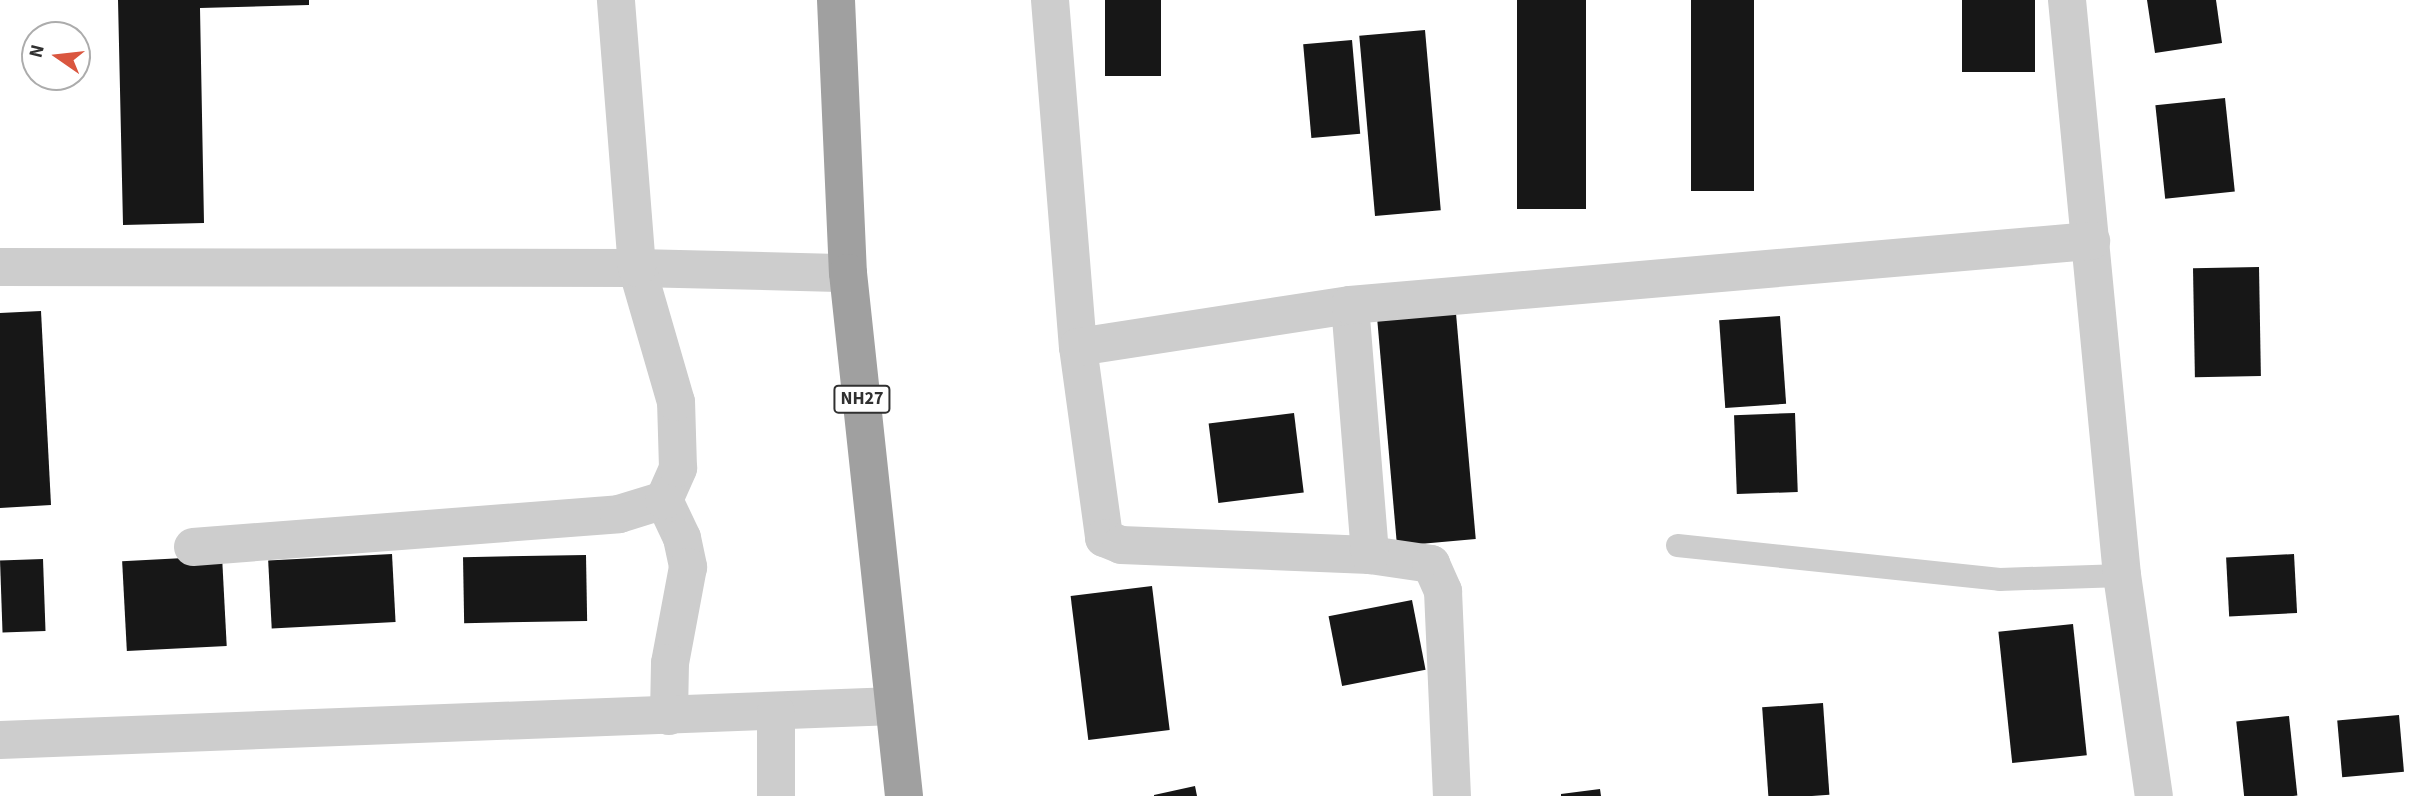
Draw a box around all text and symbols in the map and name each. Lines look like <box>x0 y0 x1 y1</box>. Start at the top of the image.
north arrow <box>21 21 91 91</box>
text: N <box>22 42 52 61</box>
road number: NH27 <box>832 384 892 414</box>

